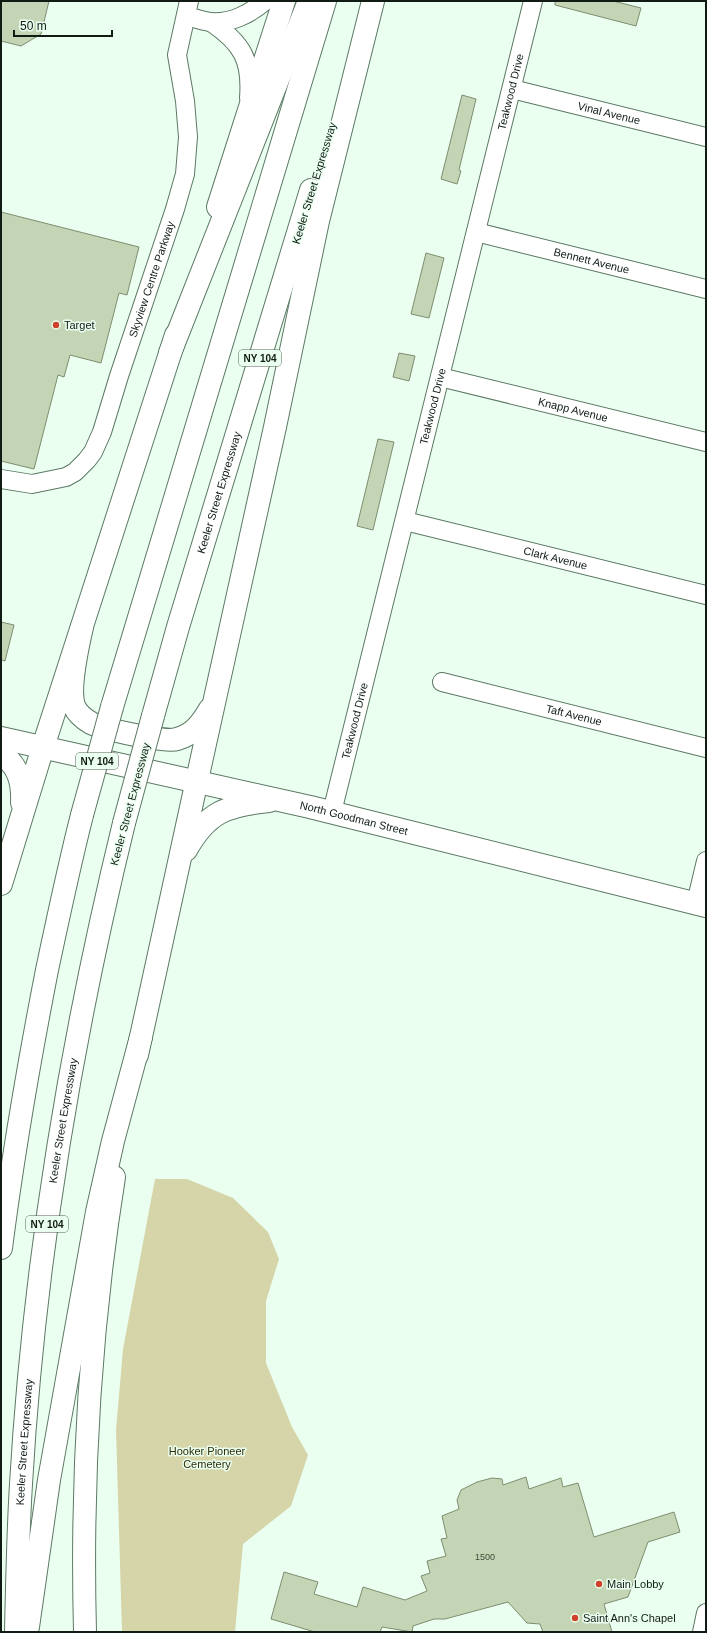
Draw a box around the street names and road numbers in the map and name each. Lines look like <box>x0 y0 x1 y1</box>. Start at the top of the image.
street label: Teakwood Drive <box>495 52 526 131</box>
street label: Vinal Avenue <box>577 100 642 127</box>
street label: Keeler Street Expressway <box>290 120 338 245</box>
street label: Skyview Centre Parkway <box>126 219 177 339</box>
street label: Bennett Avenue <box>552 245 631 276</box>
road number: NY 104 <box>239 350 281 366</box>
street label: Teakwood Drive <box>417 367 448 446</box>
street label: Knapp Avenue <box>537 395 609 424</box>
street label: Keeler Street Expressway <box>195 430 243 555</box>
street label: Clark Avenue <box>522 544 589 572</box>
street label: Teakwood Drive <box>339 681 370 760</box>
street label: Taft Avenue <box>545 702 603 728</box>
street label: Keeler Street Expressway <box>108 741 152 867</box>
road number: NY 104 <box>76 753 118 769</box>
street label: North Goodman Street <box>299 799 409 837</box>
street label: Keeler Street Expressway <box>47 1057 79 1184</box>
road number: NY 104 <box>26 1216 68 1232</box>
street label: Keeler Street Expressway <box>14 1378 35 1506</box>

